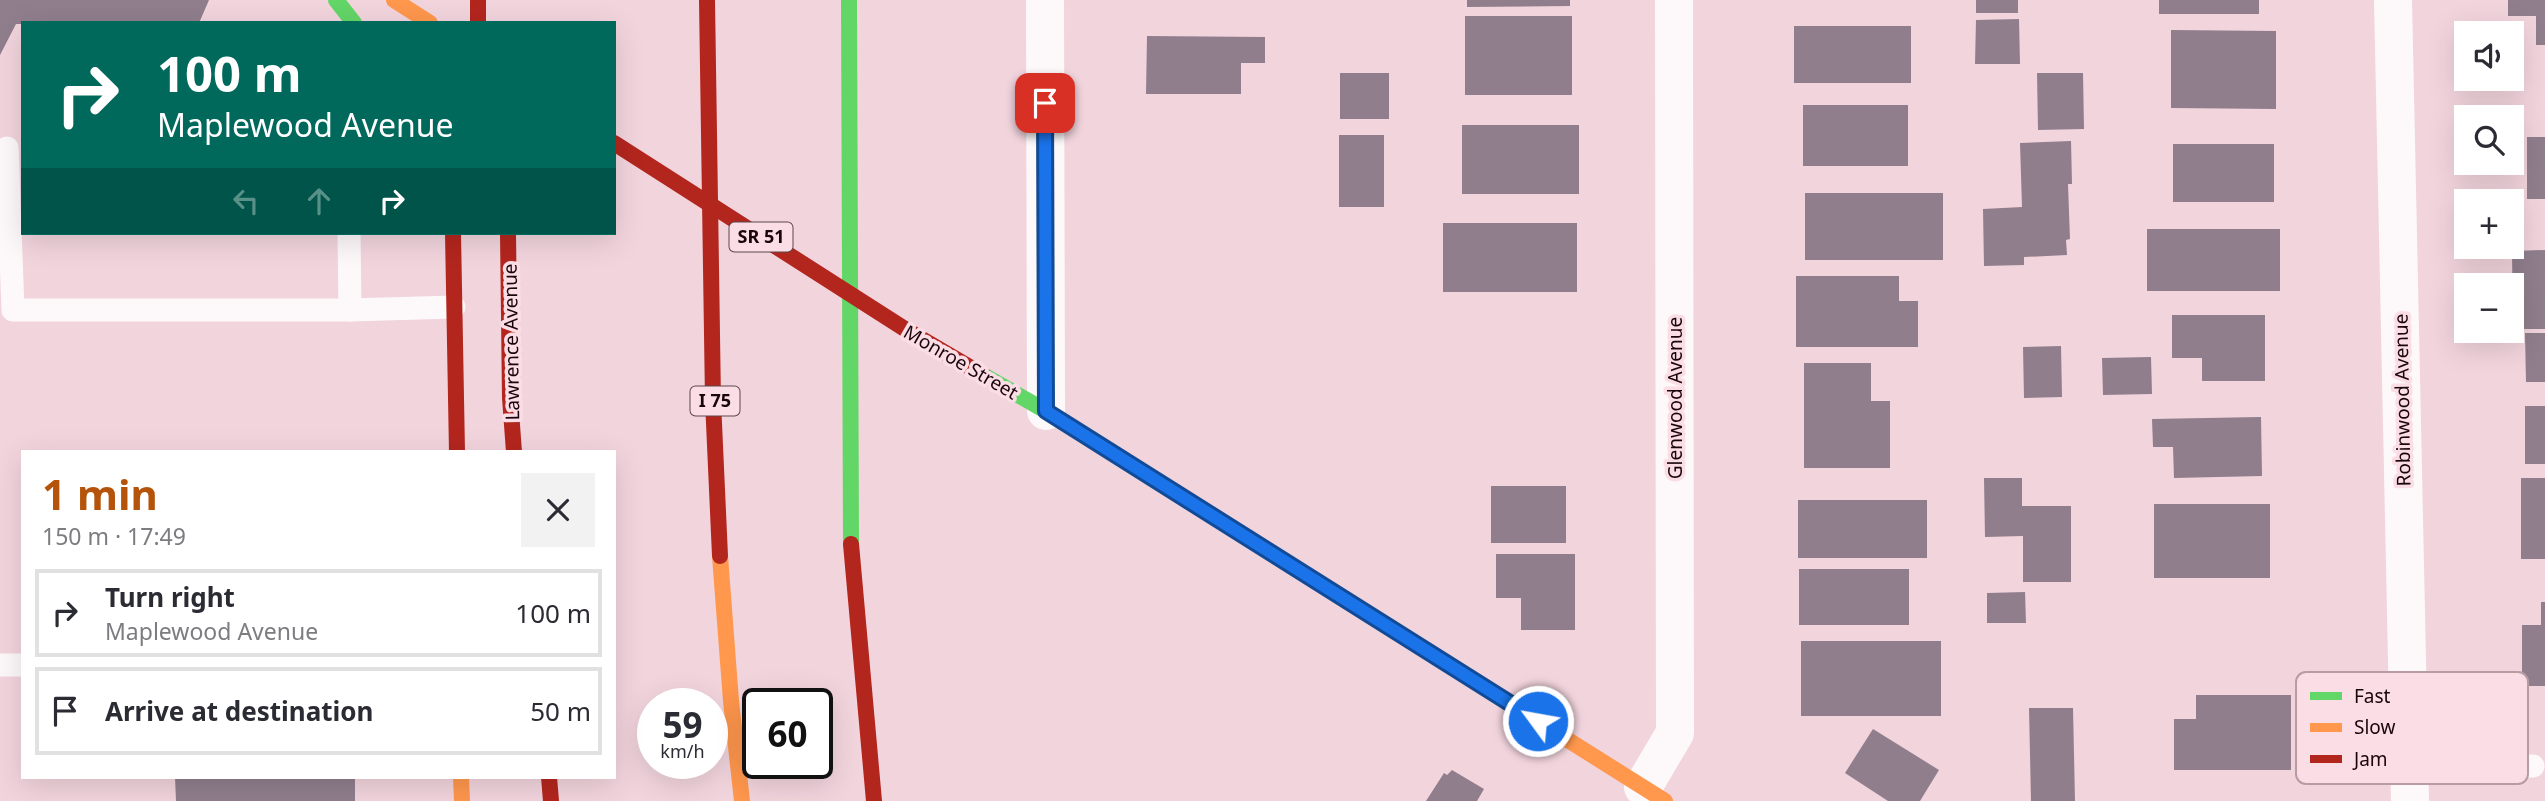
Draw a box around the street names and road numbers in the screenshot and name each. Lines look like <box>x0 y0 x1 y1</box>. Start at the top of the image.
road number: SR 51 <box>730 222 792 251</box>
street label: Lawrence Avenue <box>497 263 525 421</box>
street label: Robinwood Avenue <box>2387 313 2417 487</box>
street label: Glenwood Avenue <box>1662 317 1688 479</box>
street label: Monroe Street <box>899 319 1023 405</box>
road number: I 75 <box>690 386 740 416</box>

